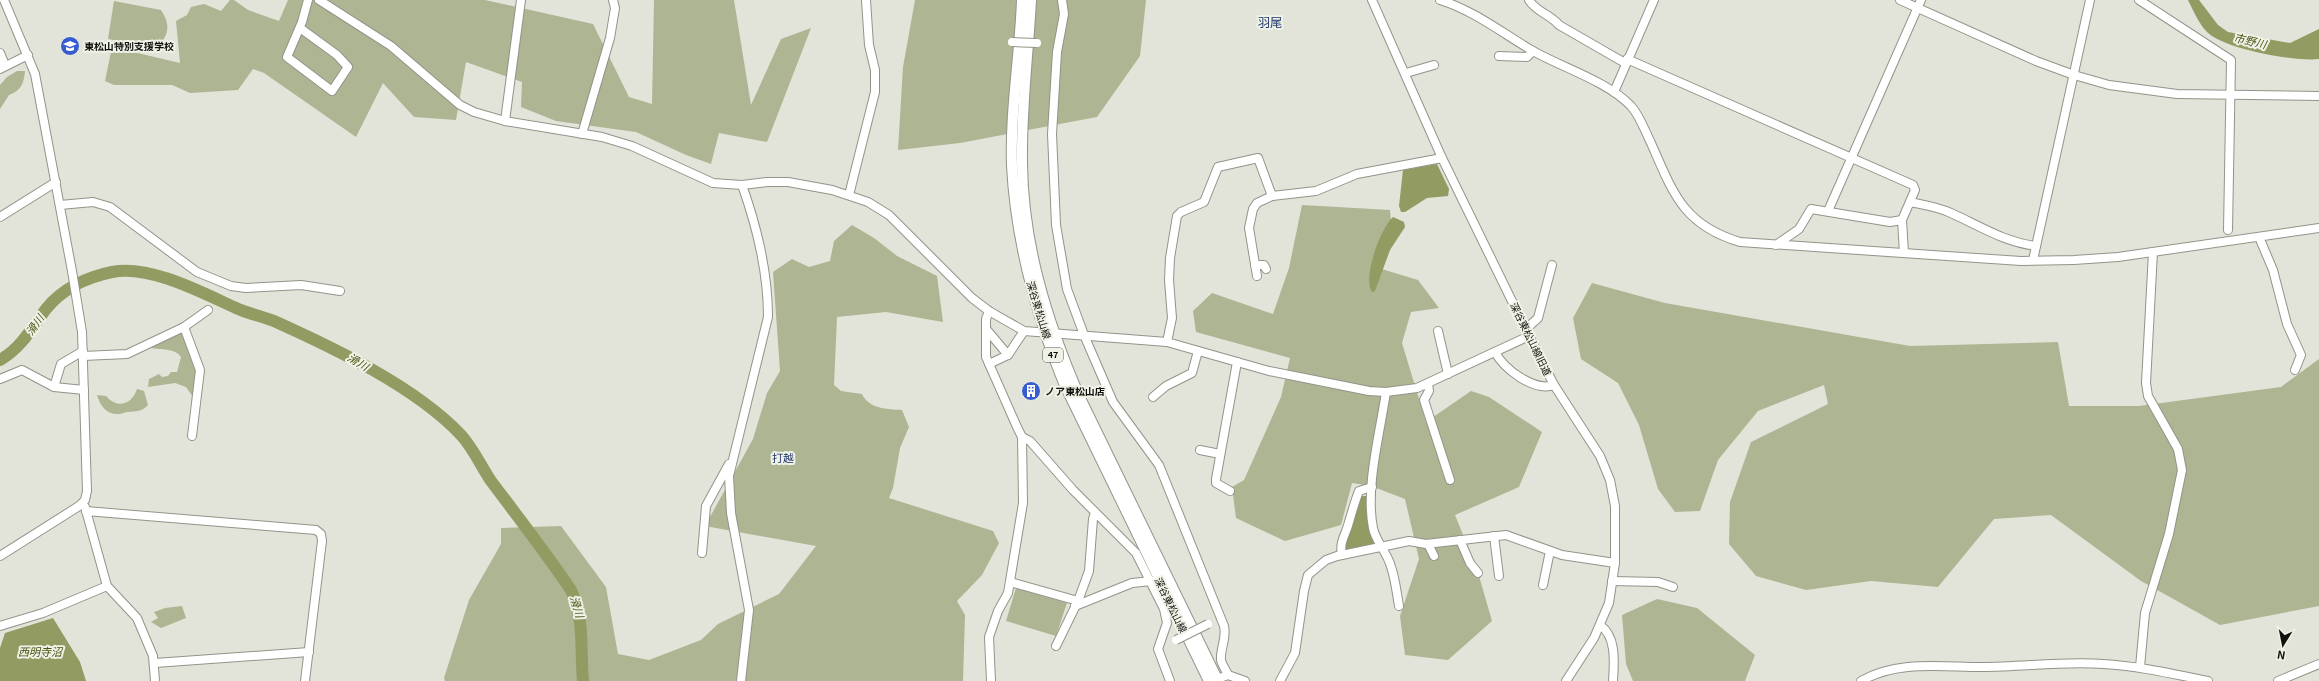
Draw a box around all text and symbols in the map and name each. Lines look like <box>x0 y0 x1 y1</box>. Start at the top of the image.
district label: 羽尾 <box>1258 13 1282 30</box>
water label: 市野川 <box>2232 29 2269 52</box>
school or university icon: 東松山特別支援学校 <box>59 35 81 57</box>
place label: 東松山特別支援学校 <box>84 38 174 53</box>
street label: 深谷東松山線 <box>1024 279 1055 341</box>
street label: 深谷東松山線旧道 <box>1507 300 1556 378</box>
water label: 滑川 <box>21 310 48 338</box>
road number: 47 <box>1043 348 1063 362</box>
water label: 滑川 <box>345 349 373 374</box>
building icon: ノア東松山店 <box>1020 380 1042 402</box>
place label: ノア東松山店 <box>1045 383 1105 398</box>
district label: 打越 <box>772 449 794 465</box>
street label: 深谷東松山線 <box>1152 575 1191 635</box>
water label: 滑川 <box>567 594 589 620</box>
north arrow <box>2263 625 2303 665</box>
water label: 西明寺沼 <box>18 643 64 659</box>
text: N <box>2276 647 2287 664</box>

